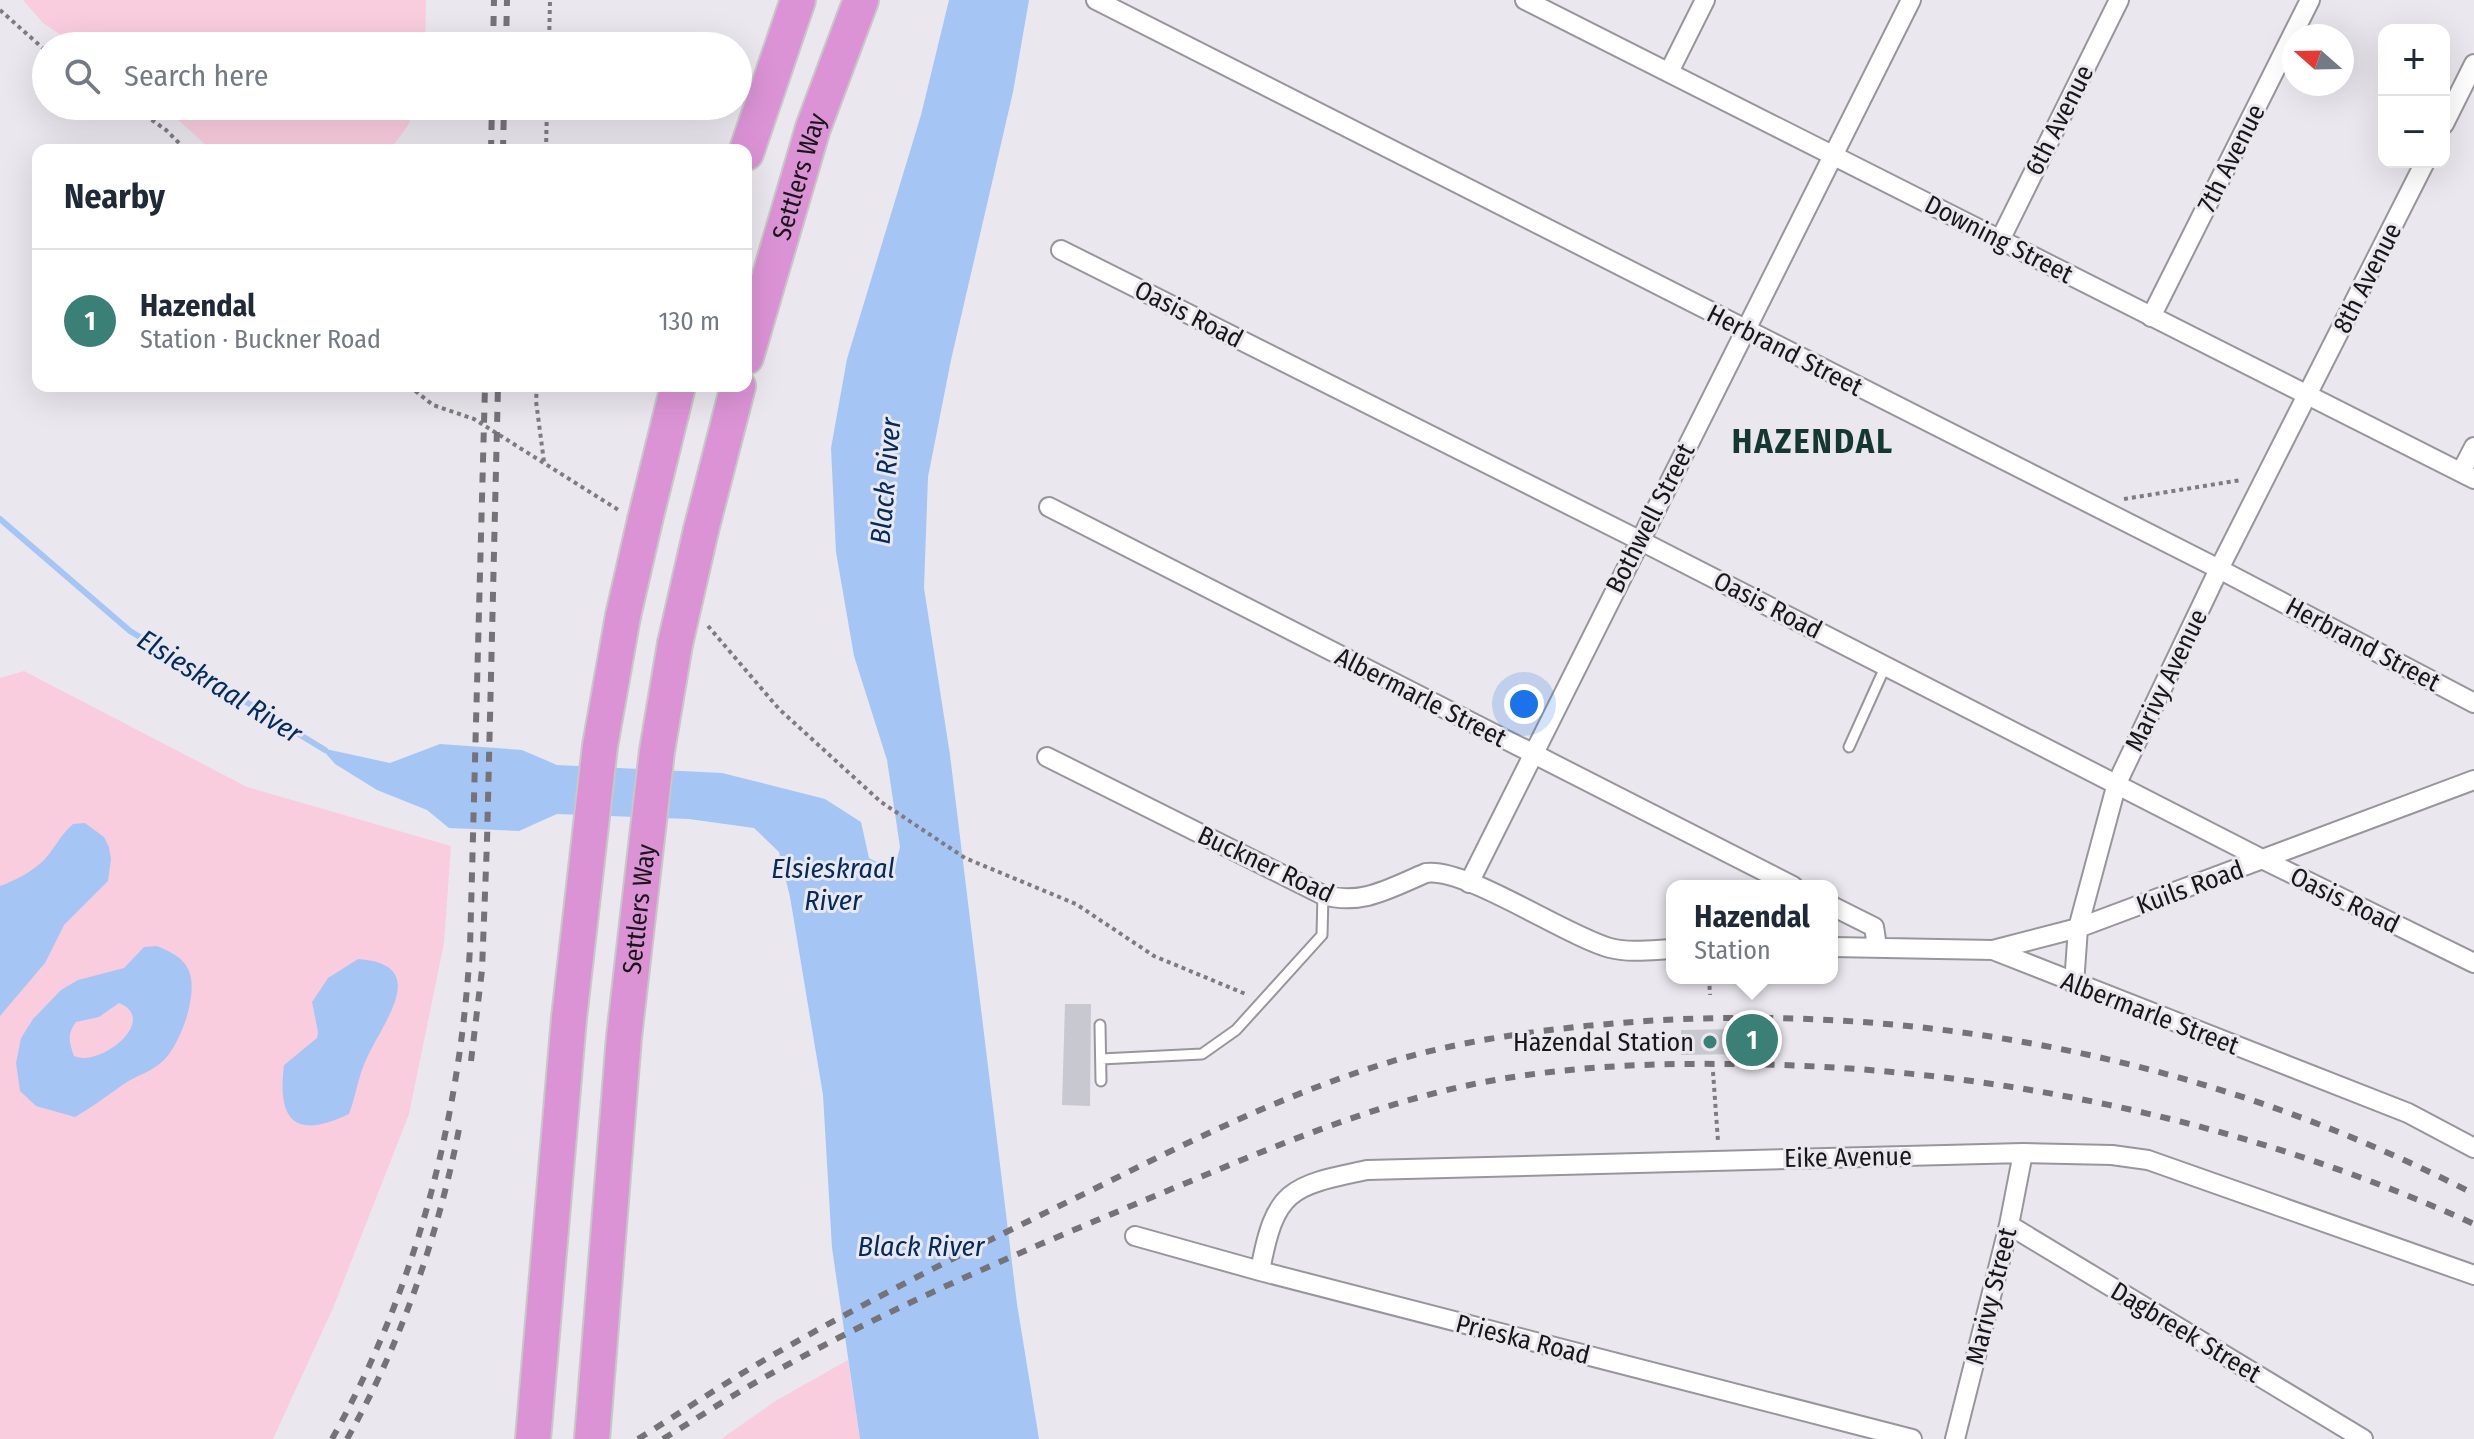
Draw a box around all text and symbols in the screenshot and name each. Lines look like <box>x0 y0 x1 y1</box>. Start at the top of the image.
north arrow <box>2282 24 2354 96</box>
map controls <box>2378 24 2450 168</box>
button: + <box>2378 24 2450 96</box>
search box <box>32 32 752 120</box>
icon: search <box>60 54 104 98</box>
text: Search here <box>124 58 269 94</box>
street label: 6th Avenue <box>2019 60 2100 180</box>
button: − <box>2378 96 2450 168</box>
street label: 7th Avenue <box>2191 99 2272 217</box>
street label: Settlers Way <box>766 109 833 244</box>
text: Nearby <box>64 176 165 217</box>
street label: Downing Street <box>1920 189 2078 290</box>
street label: 8th Avenue <box>2327 218 2408 338</box>
street label: Oasis Road <box>1129 274 1248 355</box>
text: Hazendal <box>140 288 255 324</box>
street label: Herbrand Street <box>1702 298 1868 403</box>
text: 1 <box>85 306 96 337</box>
text: 130 m <box>658 306 720 337</box>
text: Station · Buckner Road <box>140 324 381 355</box>
water label: Black River <box>864 415 908 546</box>
district label: HAZENDAL <box>1732 421 1894 462</box>
street label: Bothwell Street <box>1599 438 1702 598</box>
street label: Oasis Road <box>1708 565 1827 646</box>
street label: Herbrand Street <box>2280 591 2446 698</box>
street label: Marivy Avenue <box>2119 604 2214 756</box>
water label: Elsieskraal River <box>131 623 309 751</box>
street label: Albermarle Street <box>1330 641 1512 754</box>
your location <box>1504 684 1544 724</box>
street label: Buckner Road <box>1193 819 1339 910</box>
street label: Settlers Way <box>616 842 662 976</box>
water label: Elsieskraal River <box>771 852 895 917</box>
street label: Kuils Road <box>2132 854 2248 921</box>
street label: Oasis Road <box>2285 861 2404 940</box>
popup <box>1666 880 1838 984</box>
text: Hazendal <box>1694 899 1810 935</box>
text: Station <box>1694 935 1771 966</box>
street label: Albermarle Street <box>2057 965 2243 1062</box>
pin: 1 <box>1726 1010 1778 1070</box>
place label: Hazendal Station <box>1513 1027 1694 1058</box>
marker: Hazendal Station <box>1701 1033 1719 1051</box>
street label: Eike Avenue <box>1784 1141 1912 1174</box>
street label: Marivy Street <box>1960 1224 2024 1368</box>
water label: Black River <box>858 1230 986 1263</box>
street label: Dagbreek Street <box>2105 1275 2267 1390</box>
street label: Prieska Road <box>1453 1308 1593 1371</box>

